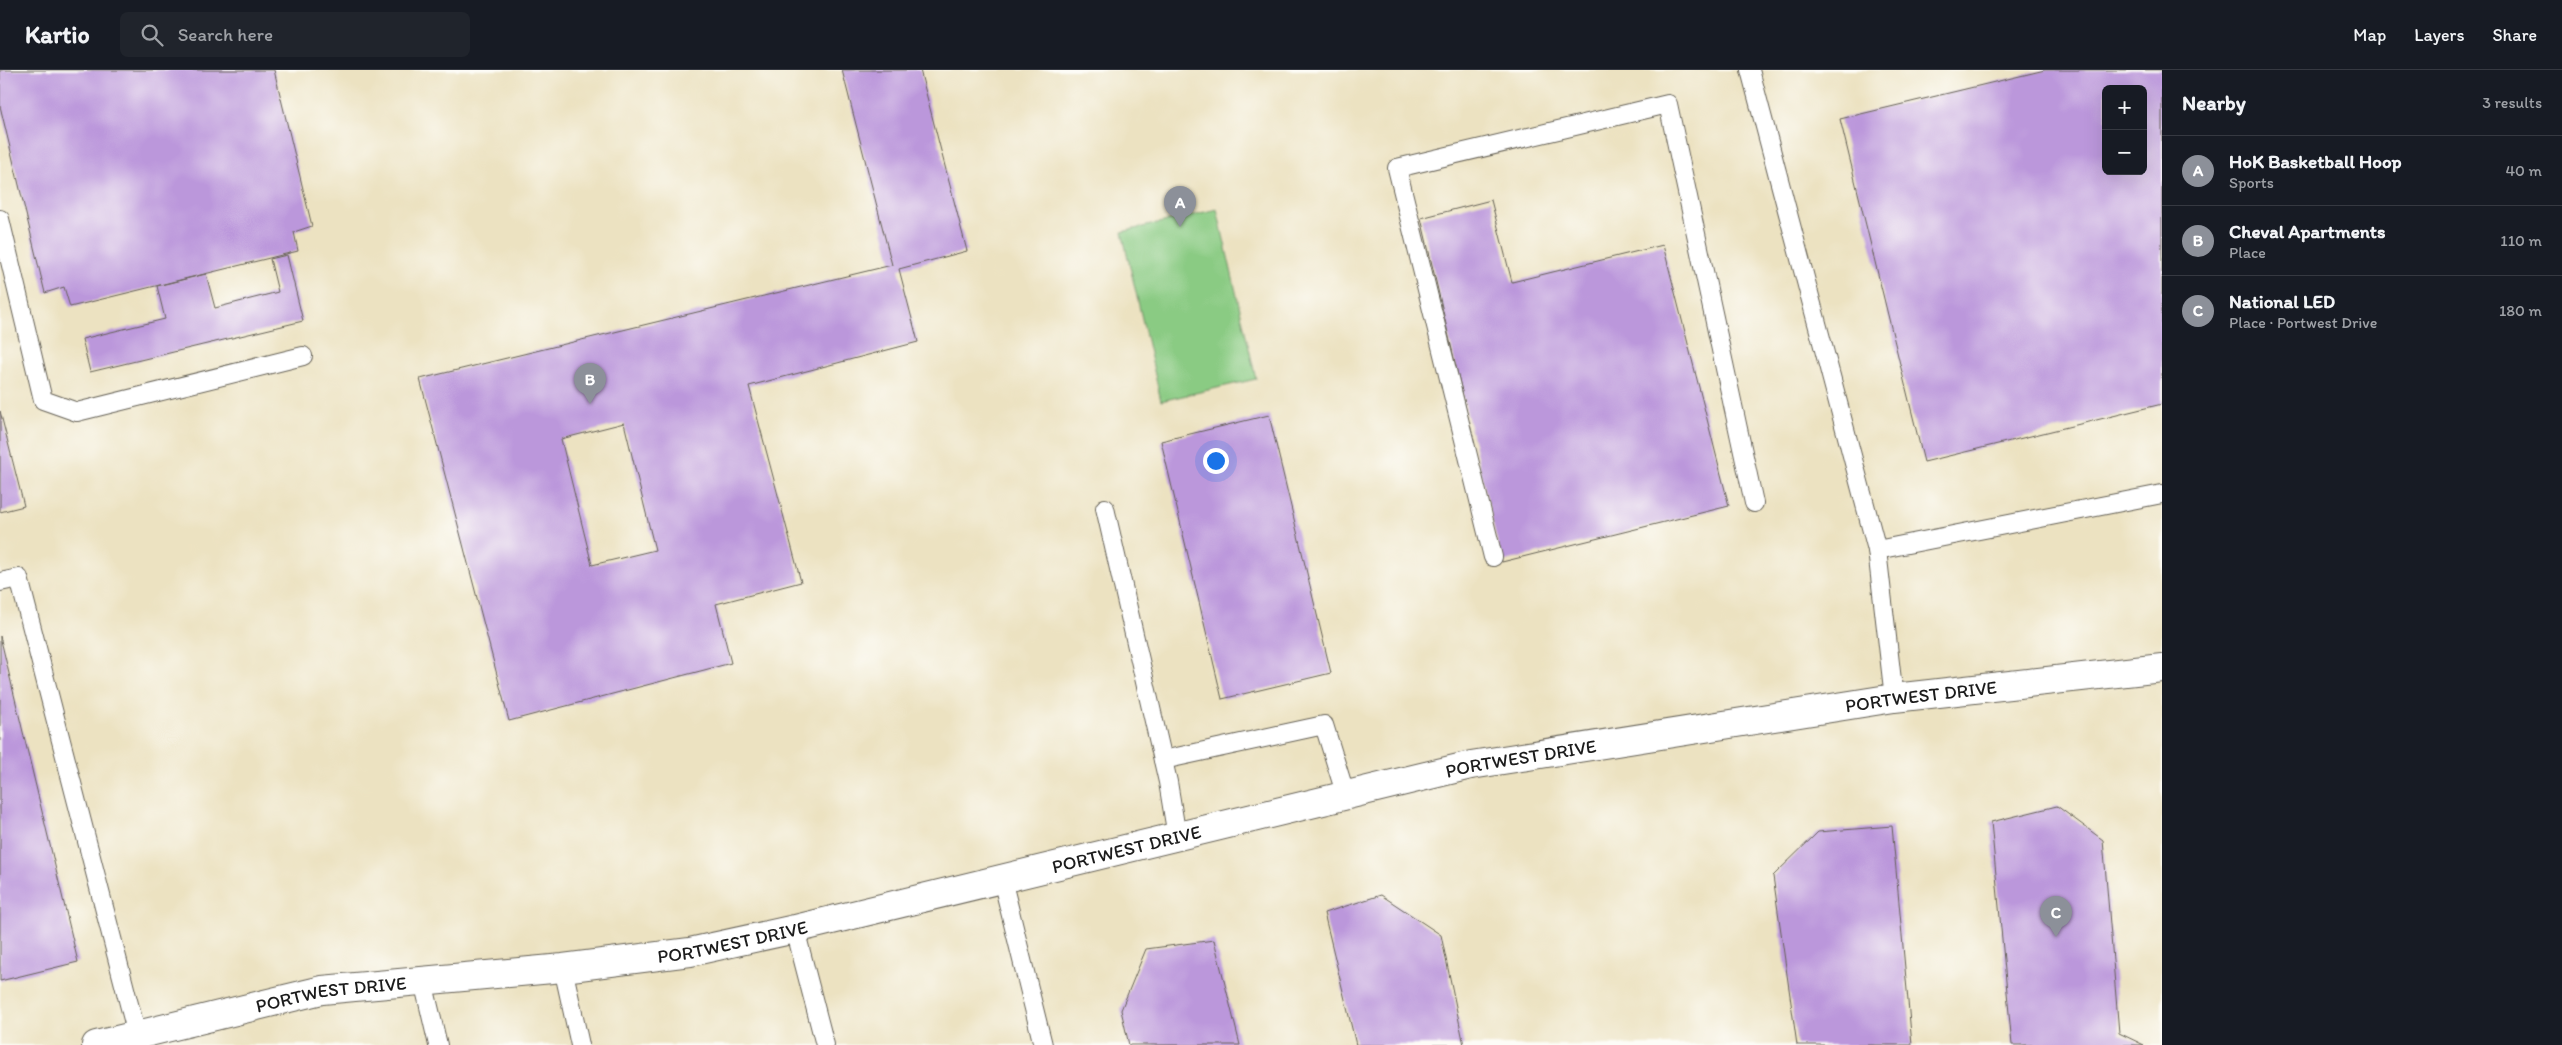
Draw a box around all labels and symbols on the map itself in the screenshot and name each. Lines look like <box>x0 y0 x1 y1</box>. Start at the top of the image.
pin: A <box>1164 186 1196 227</box>
pin: B <box>574 363 606 404</box>
your location <box>1203 448 1229 474</box>
street label: PORTWEST DRIVE <box>1843 675 1998 717</box>
street label: PORTWEST DRIVE <box>1443 734 1598 782</box>
street label: PORTWEST DRIVE <box>1049 819 1203 878</box>
pin: C <box>2040 896 2072 937</box>
street label: PORTWEST DRIVE <box>656 915 810 968</box>
street label: PORTWEST DRIVE <box>253 971 407 1017</box>

